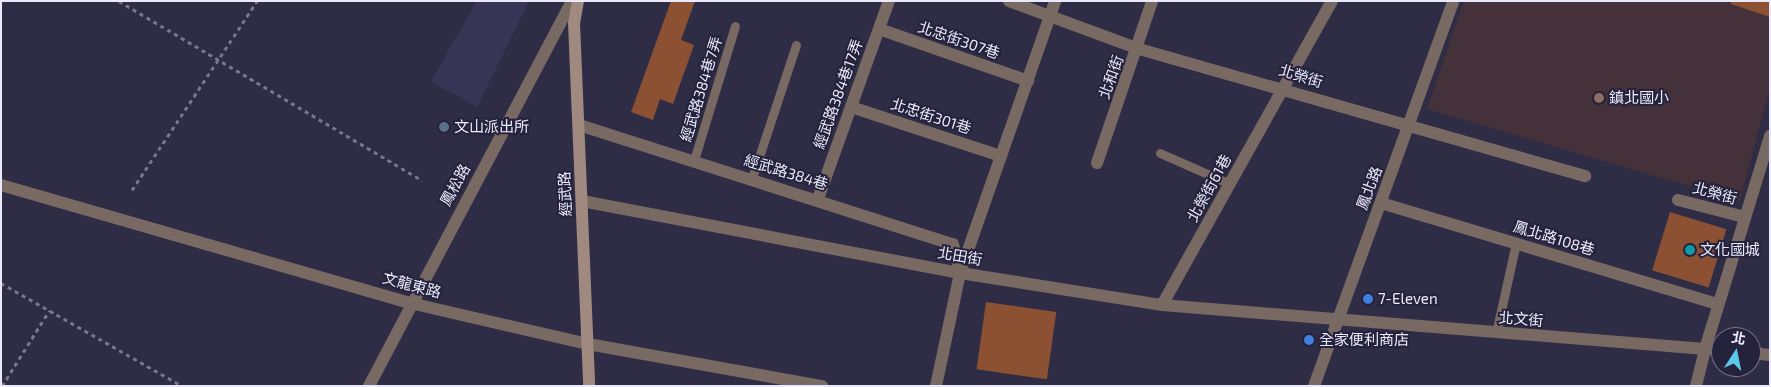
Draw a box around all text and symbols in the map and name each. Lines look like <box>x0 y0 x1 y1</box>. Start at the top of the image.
street label: 北忠街307巷 <box>916 18 1002 62</box>
street label: 經武路384巷7弄 <box>676 34 726 144</box>
street label: 經武路384巷17弄 <box>810 37 866 151</box>
street label: 北和街 <box>1095 53 1127 101</box>
street label: 北榮街 <box>1277 61 1325 91</box>
place label: 鎮北國小 <box>1609 89 1669 107</box>
marker: 鎮北國小 <box>1593 92 1605 104</box>
street label: 北忠街301巷 <box>889 95 973 137</box>
place label: 文山派出所 <box>454 118 529 136</box>
marker: 文山派出所 <box>438 121 450 133</box>
street label: 經武路384巷 <box>742 151 830 193</box>
street label: 北榮街61巷 <box>1183 151 1235 225</box>
street label: 鳳松路 <box>436 161 474 209</box>
street label: 鳳北路 <box>1353 164 1385 212</box>
street label: 經武路 <box>555 171 575 217</box>
street label: 北榮街 <box>1691 178 1739 208</box>
street label: 鳳北路108巷 <box>1511 217 1597 259</box>
place label: 文化國城 <box>1700 241 1760 259</box>
street label: 北田街 <box>936 243 984 269</box>
marker: 文化國城 <box>1684 244 1696 256</box>
street label: 文龍東路 <box>381 269 443 301</box>
place label: 7-Eleven <box>1378 290 1438 308</box>
marker: 7-Eleven <box>1362 293 1374 305</box>
street label: 北文街 <box>1498 308 1544 330</box>
north arrow <box>1711 327 1761 377</box>
text: 北 <box>1730 328 1747 347</box>
place label: 全家便利商店 <box>1319 331 1409 349</box>
marker: 全家便利商店 <box>1303 334 1315 346</box>

